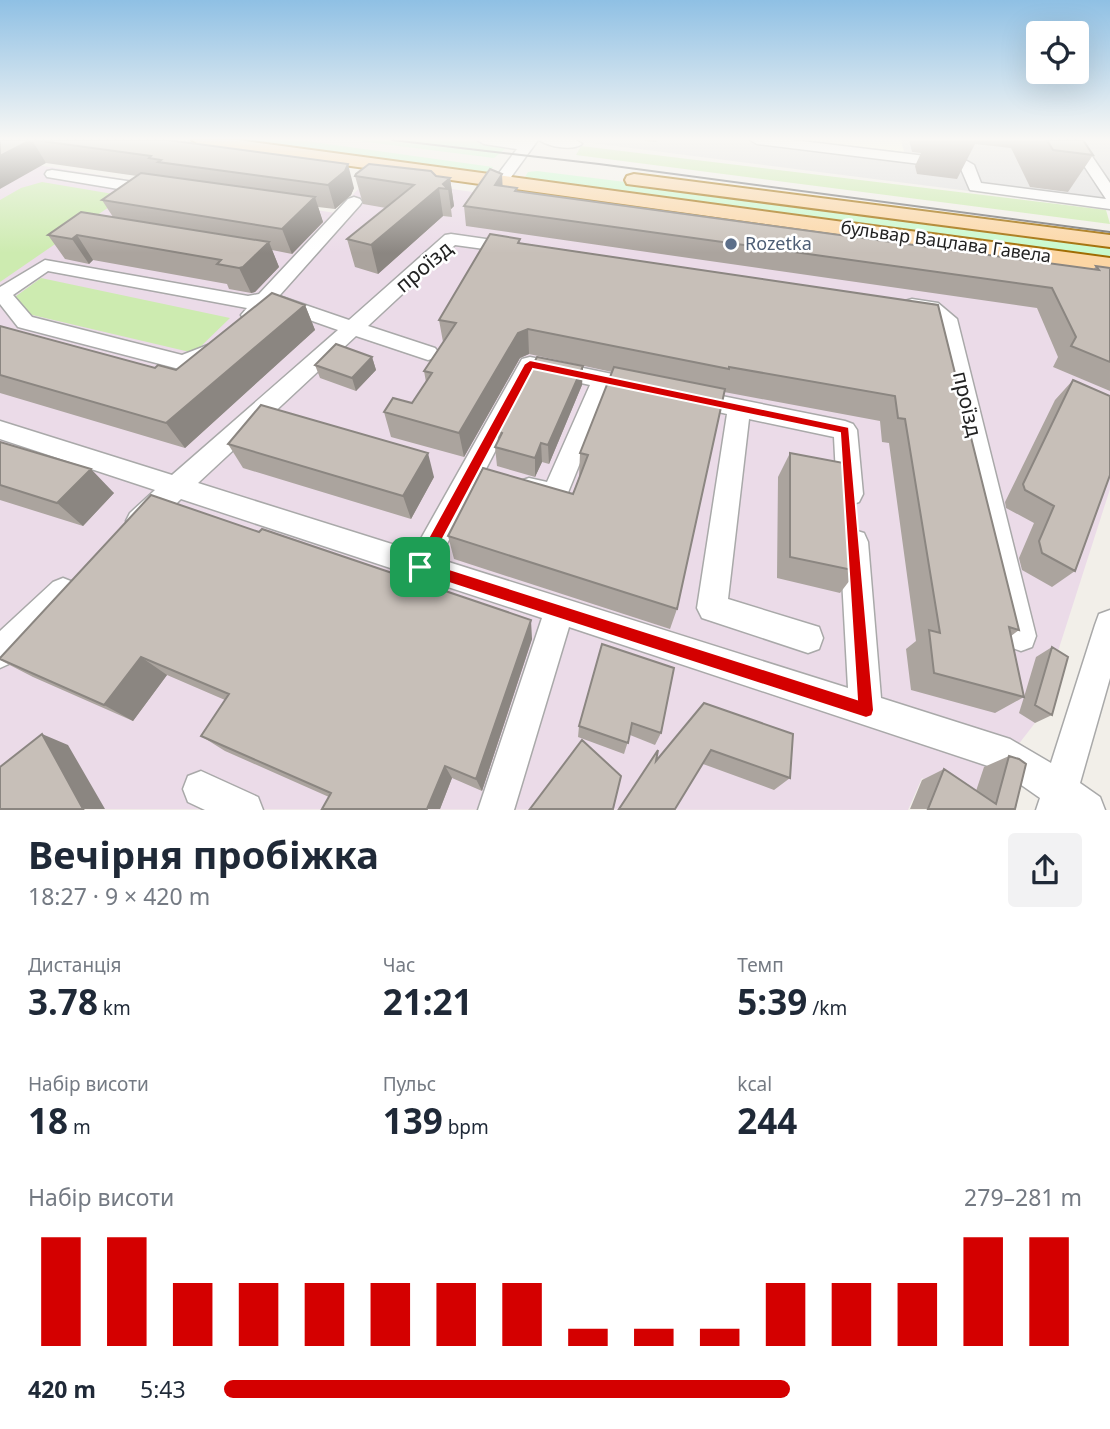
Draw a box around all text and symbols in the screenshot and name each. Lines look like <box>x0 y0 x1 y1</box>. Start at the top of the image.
map controls <box>1026 21 1089 84</box>
button: locate <box>1026 21 1089 84</box>
street label: бульвар Вацлава Гавела <box>839 214 1053 268</box>
place label: Rozetka <box>745 231 812 255</box>
street label: проїзд <box>389 234 458 298</box>
marker: Rozetka <box>723 236 739 252</box>
street label: проїзд <box>947 368 989 440</box>
pin <box>390 537 450 597</box>
icon: arrive <box>401 548 439 586</box>
text: Вечірня пробіжка <box>28 828 379 880</box>
button: share <box>1008 833 1082 907</box>
text: 18:27 · 9 × 420 m <box>28 880 210 912</box>
text: Дистанція <box>28 952 122 978</box>
text: Час <box>383 952 415 978</box>
text: Темп <box>737 952 784 978</box>
text: 3.78 <box>28 978 98 1025</box>
text: 21:21 <box>383 978 473 1025</box>
text: 5:39 <box>737 978 807 1025</box>
text: km <box>98 995 131 1021</box>
text: /km <box>807 995 847 1021</box>
text: Набір висоти <box>28 1071 149 1097</box>
text: Пульс <box>383 1071 436 1097</box>
text: kcal <box>737 1071 772 1097</box>
text: 18 <box>28 1097 68 1144</box>
text: 139 <box>383 1097 443 1144</box>
text: 244 <box>737 1097 797 1144</box>
text: m <box>68 1114 91 1140</box>
text: bpm <box>443 1114 489 1140</box>
text: Набір висоти <box>28 1181 174 1213</box>
text: 279–281 m <box>964 1181 1082 1213</box>
text: 420 m <box>28 1373 96 1405</box>
text: 5:43 <box>140 1373 186 1405</box>

